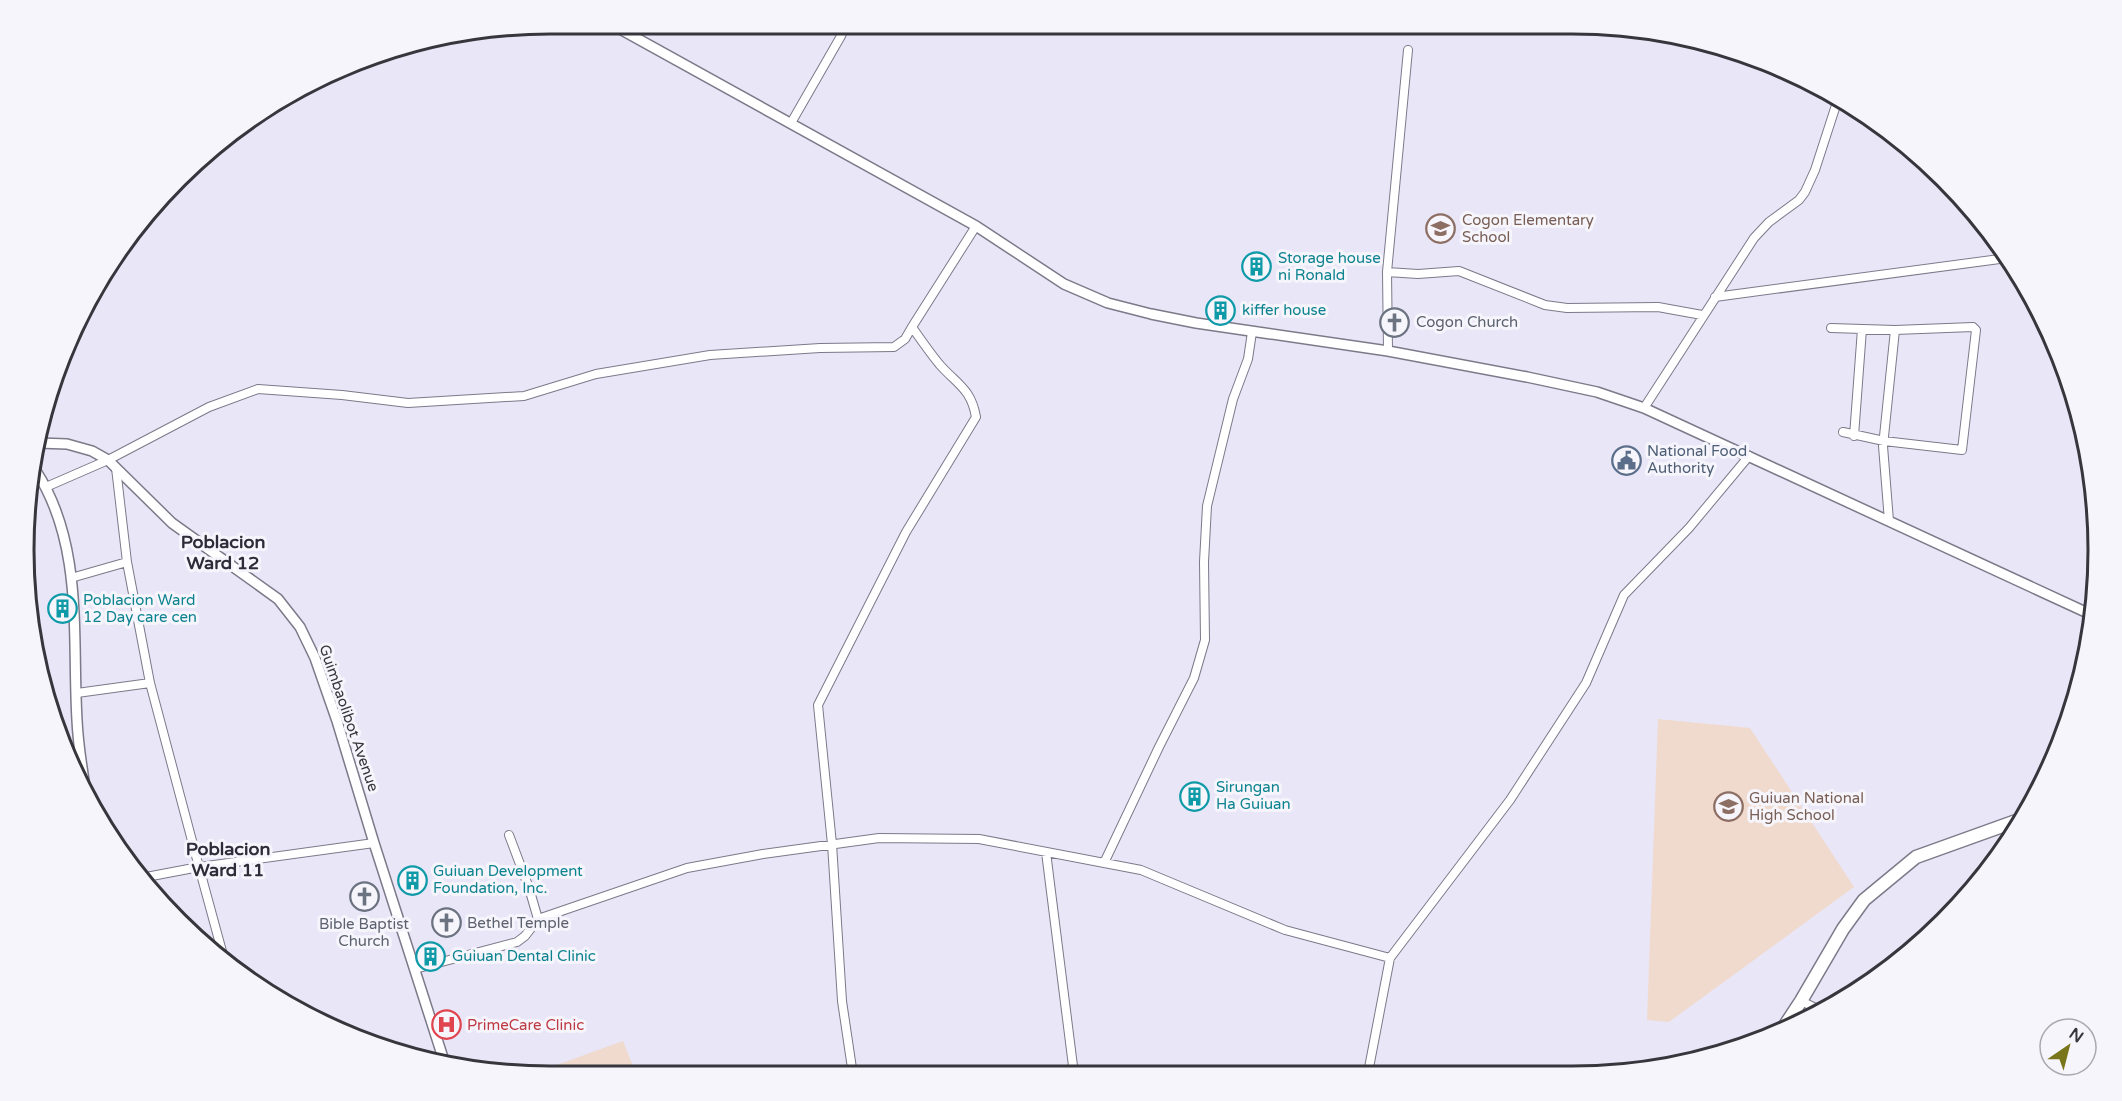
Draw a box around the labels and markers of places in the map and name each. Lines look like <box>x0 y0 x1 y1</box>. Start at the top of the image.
place label: Cogon Elementary School <box>1462 211 1594 246</box>
school or university icon: Cogon Elementary School <box>1425 213 1457 245</box>
place label: Storage house ni Ronald <box>1278 249 1381 284</box>
building icon: Storage house ni Ronald <box>1241 251 1273 283</box>
building icon: kiffer house <box>1205 294 1237 326</box>
place label: kiffer house <box>1242 301 1326 319</box>
church icon: Cogon Church <box>1379 306 1411 338</box>
place label: Cogon Church <box>1416 313 1518 331</box>
place label: National Food Authority <box>1647 442 1747 477</box>
public building icon: National Food Authority <box>1610 444 1642 476</box>
place label: Poblacion Ward 12 Day care cen <box>83 591 197 626</box>
building icon: Poblacion Ward 12 Day care cen <box>46 593 78 625</box>
place label: Sirungan Ha Guiuan <box>1216 778 1291 813</box>
building icon: Sirungan Ha Guiuan <box>1179 780 1211 812</box>
place label: Guiuan National High School <box>1749 789 1864 824</box>
school or university icon: Guiuan National High School <box>1712 791 1744 823</box>
place label: Guiuan Development Foundation, Inc. <box>433 862 583 897</box>
building icon: Guiuan Development Foundation, Inc. <box>396 864 428 896</box>
church icon: Bible Baptist Church <box>348 881 380 913</box>
church icon: Bethel Temple <box>430 907 462 939</box>
place label: Bethel Temple <box>467 914 569 932</box>
place label: Bible Baptist Church <box>319 915 409 950</box>
building icon: Guiuan Dental Clinic <box>415 940 447 972</box>
place label: Guiuan Dental Clinic <box>452 947 596 965</box>
hospital icon: PrimeCare Clinic <box>430 1009 462 1041</box>
place label: PrimeCare Clinic <box>467 1016 584 1034</box>

